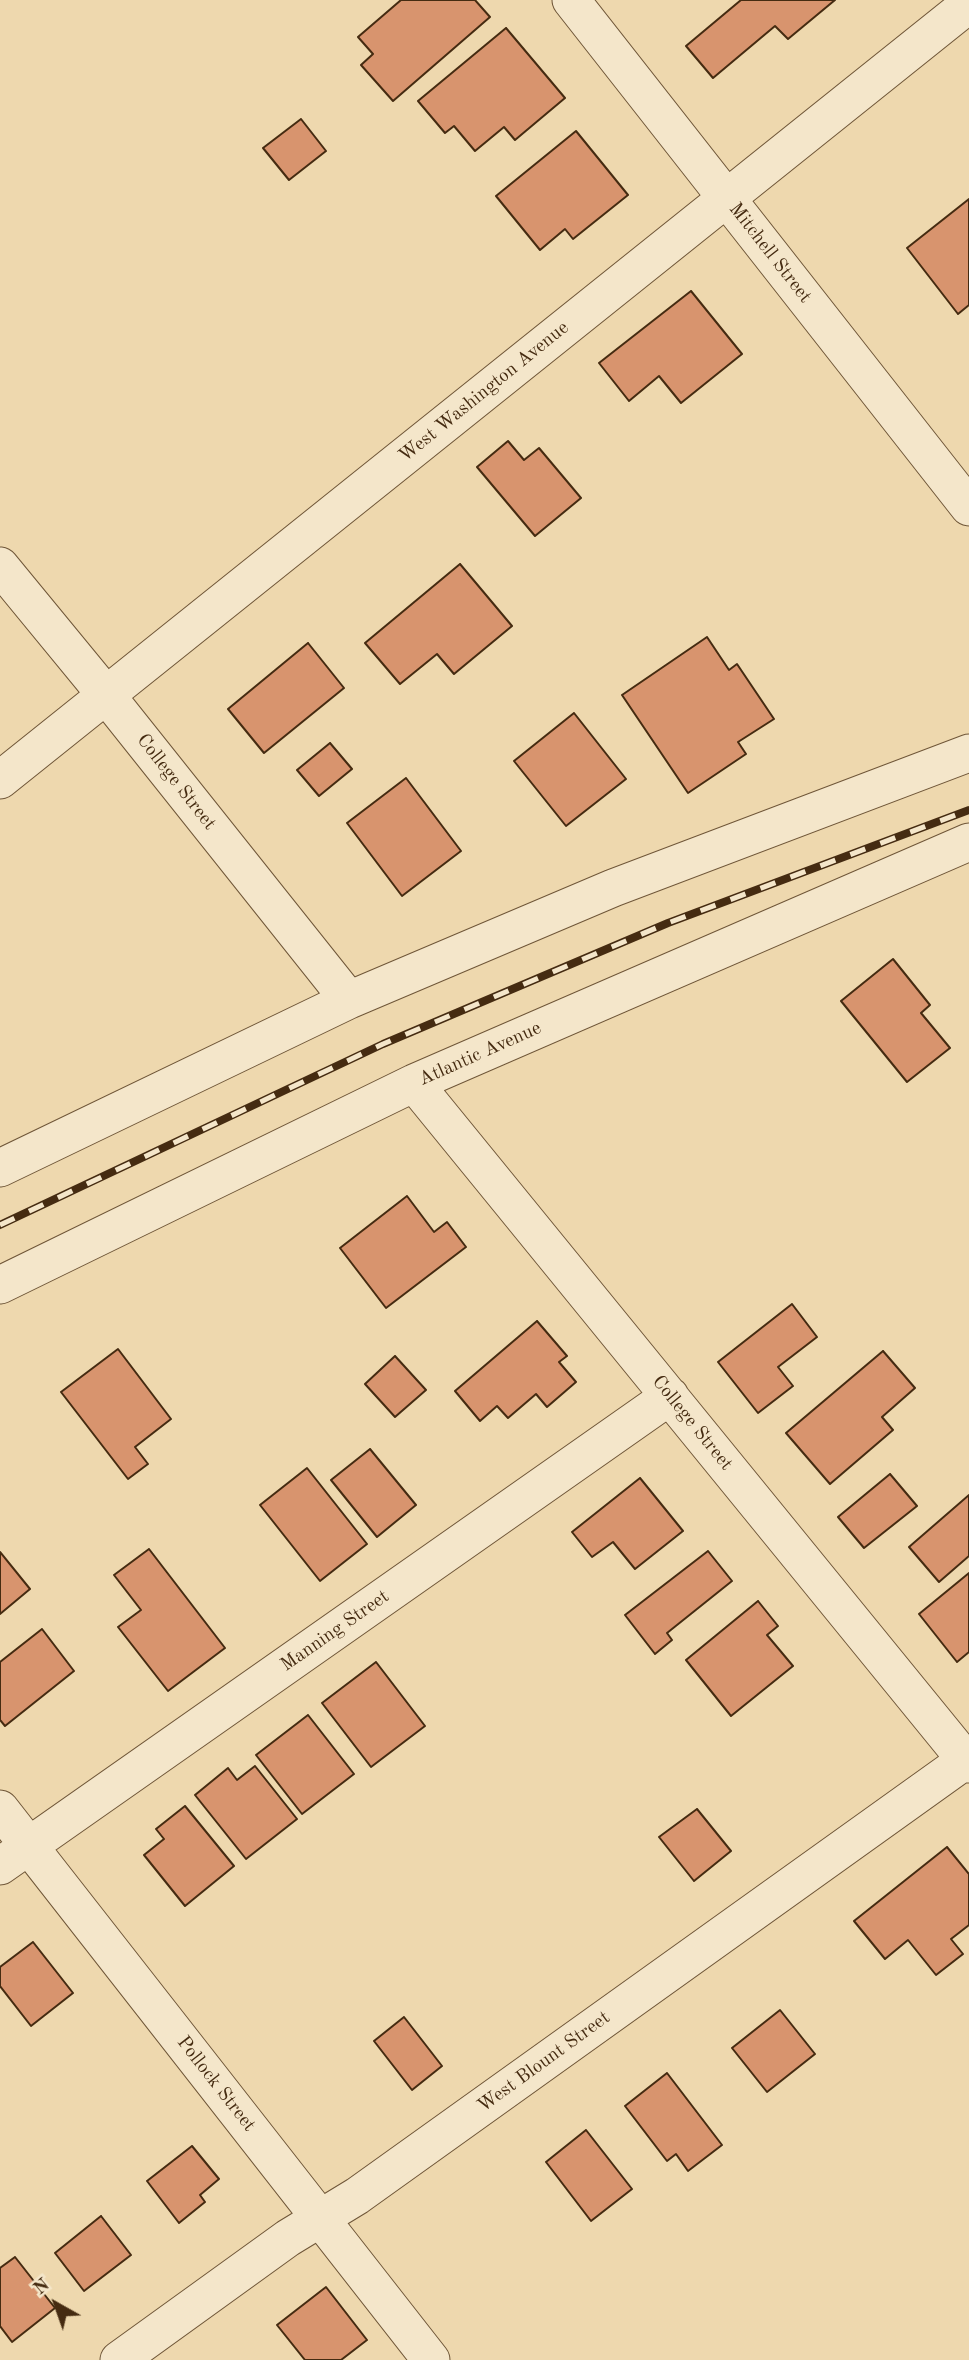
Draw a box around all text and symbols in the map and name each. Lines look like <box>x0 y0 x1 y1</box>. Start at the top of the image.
street label: Mitchell Street <box>724 198 816 308</box>
street label: West Washington Avenue <box>395 316 573 468</box>
street label: College Street <box>131 729 221 835</box>
street label: Atlantic Avenue <box>415 1017 545 1091</box>
street label: College Street <box>647 1371 737 1475</box>
street label: Manning Street <box>276 1585 394 1677</box>
street label: West Blount Street <box>473 2006 615 2118</box>
street label: Pollock Street <box>172 2032 260 2136</box>
north arrow <box>21 2269 91 2339</box>
text: N <box>31 2276 54 2299</box>

